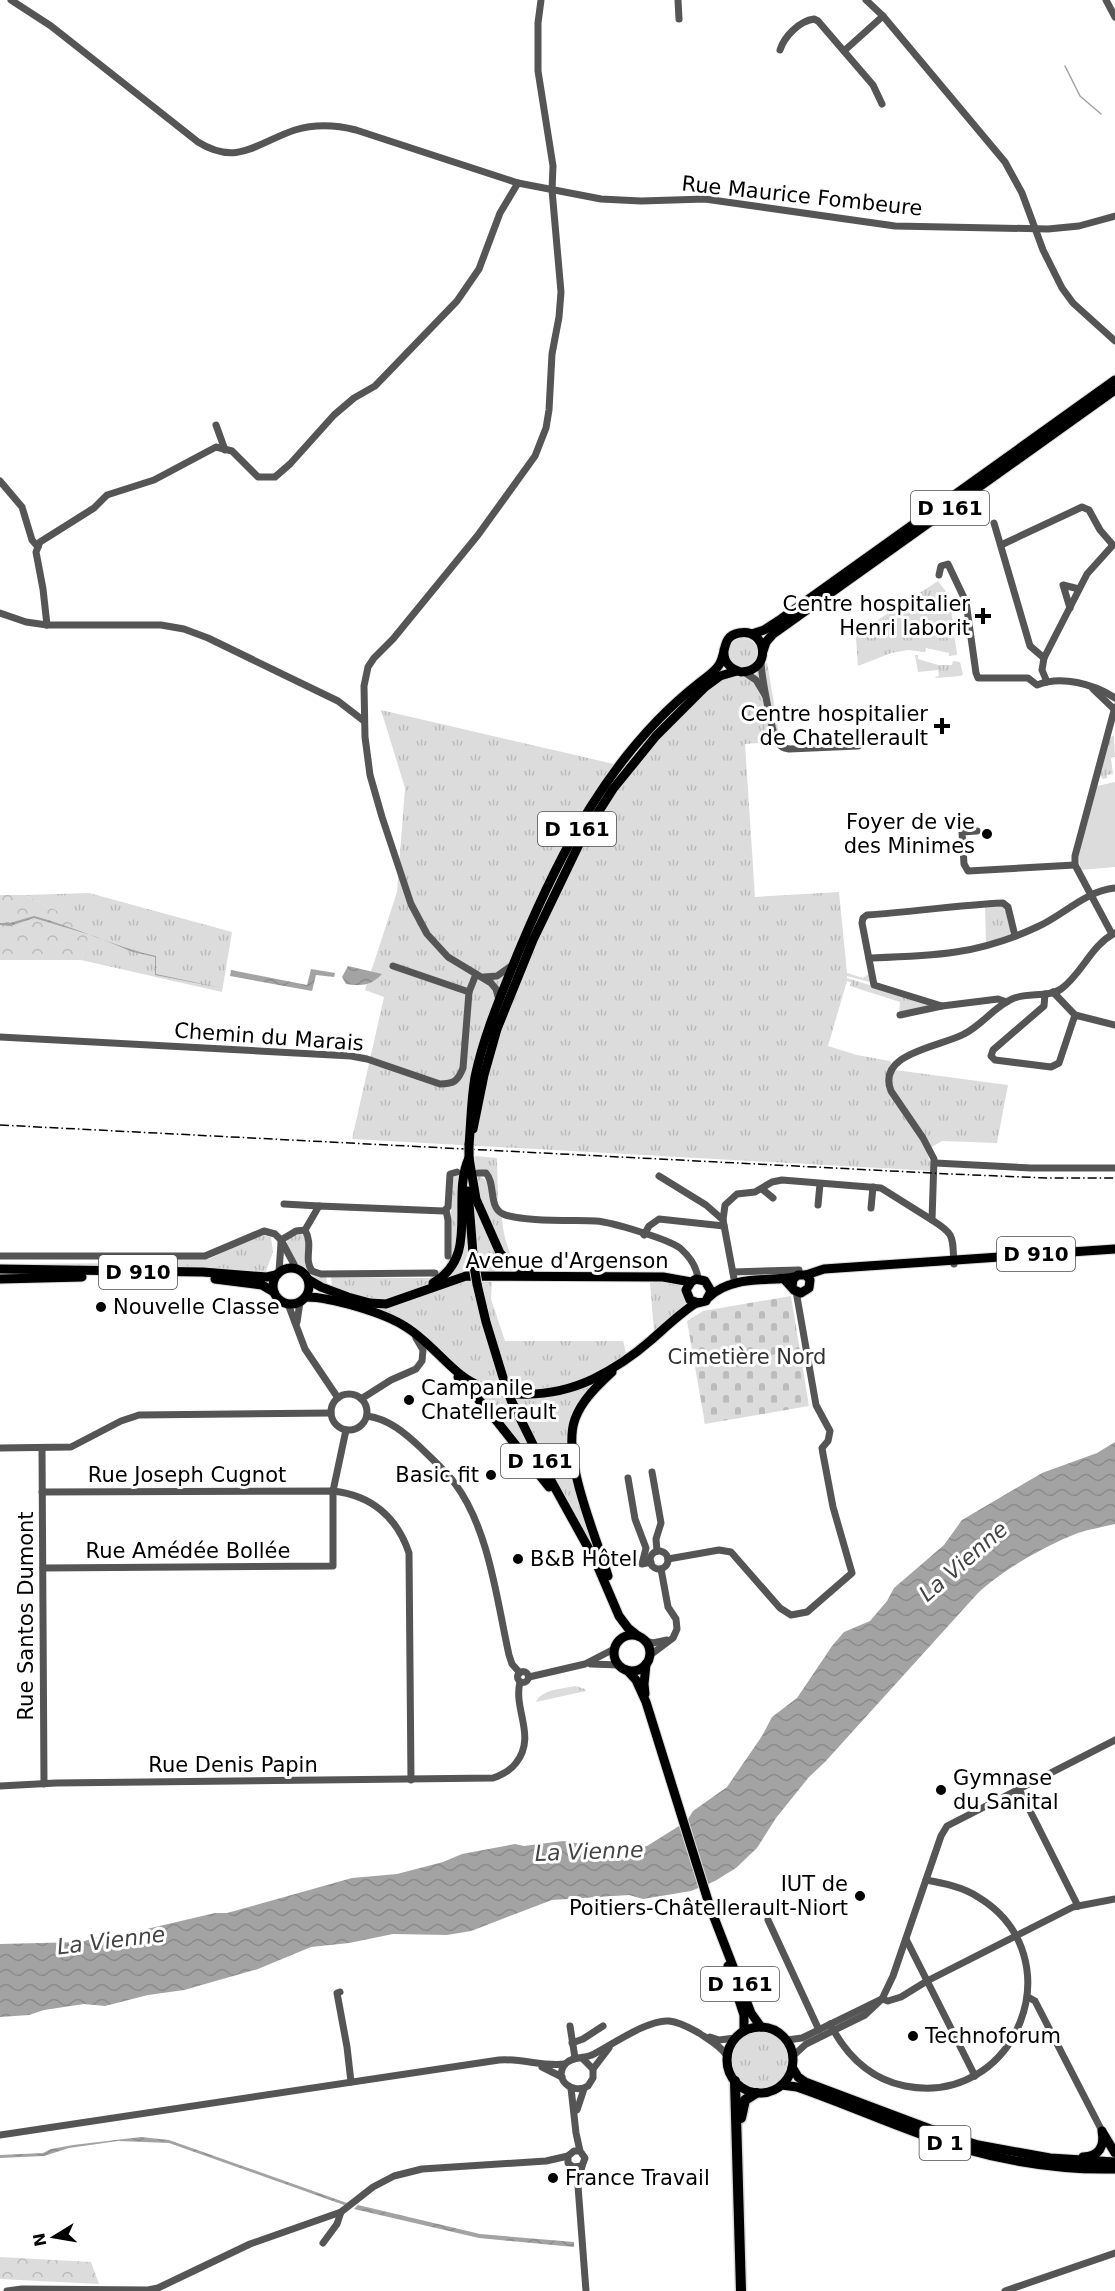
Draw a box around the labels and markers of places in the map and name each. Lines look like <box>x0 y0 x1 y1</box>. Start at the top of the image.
place label: Centre hospitalier Henri laborit <box>783 592 970 640</box>
marker: Centre hospitalier Henri laborit <box>974 607 992 625</box>
place label: Centre hospitalier de Chatellerault <box>741 702 928 750</box>
marker: Centre hospitalier de Chatellerault <box>933 717 951 735</box>
place label: Foyer de vie des Minimes <box>844 810 975 858</box>
marker: Foyer de vie des Minimes <box>980 827 994 841</box>
place label: Nouvelle Classe <box>113 1295 280 1319</box>
marker: Nouvelle Classe <box>94 1300 108 1314</box>
place label: Campanile Chatellerault <box>421 1376 556 1424</box>
marker: Campanile Chatellerault <box>402 1393 416 1407</box>
place label: Basic fit <box>395 1463 479 1487</box>
marker: Basic fit <box>484 1468 498 1482</box>
place label: B&B Hôtel <box>530 1547 638 1571</box>
marker: B&B Hôtel <box>511 1552 525 1566</box>
place label: Gymnase du Sanital <box>953 1766 1059 1814</box>
marker: Gymnase du Sanital <box>934 1783 948 1797</box>
place label: IUT de Poitiers-Châtellerault-Niort <box>569 1872 848 1920</box>
marker: IUT de Poitiers-Châtellerault-Niort <box>853 1889 867 1903</box>
place label: Technoforum <box>924 2024 1061 2048</box>
marker: Technoforum <box>906 2029 920 2043</box>
place label: France Travail <box>565 2166 710 2190</box>
marker: France Travail <box>546 2171 560 2185</box>

